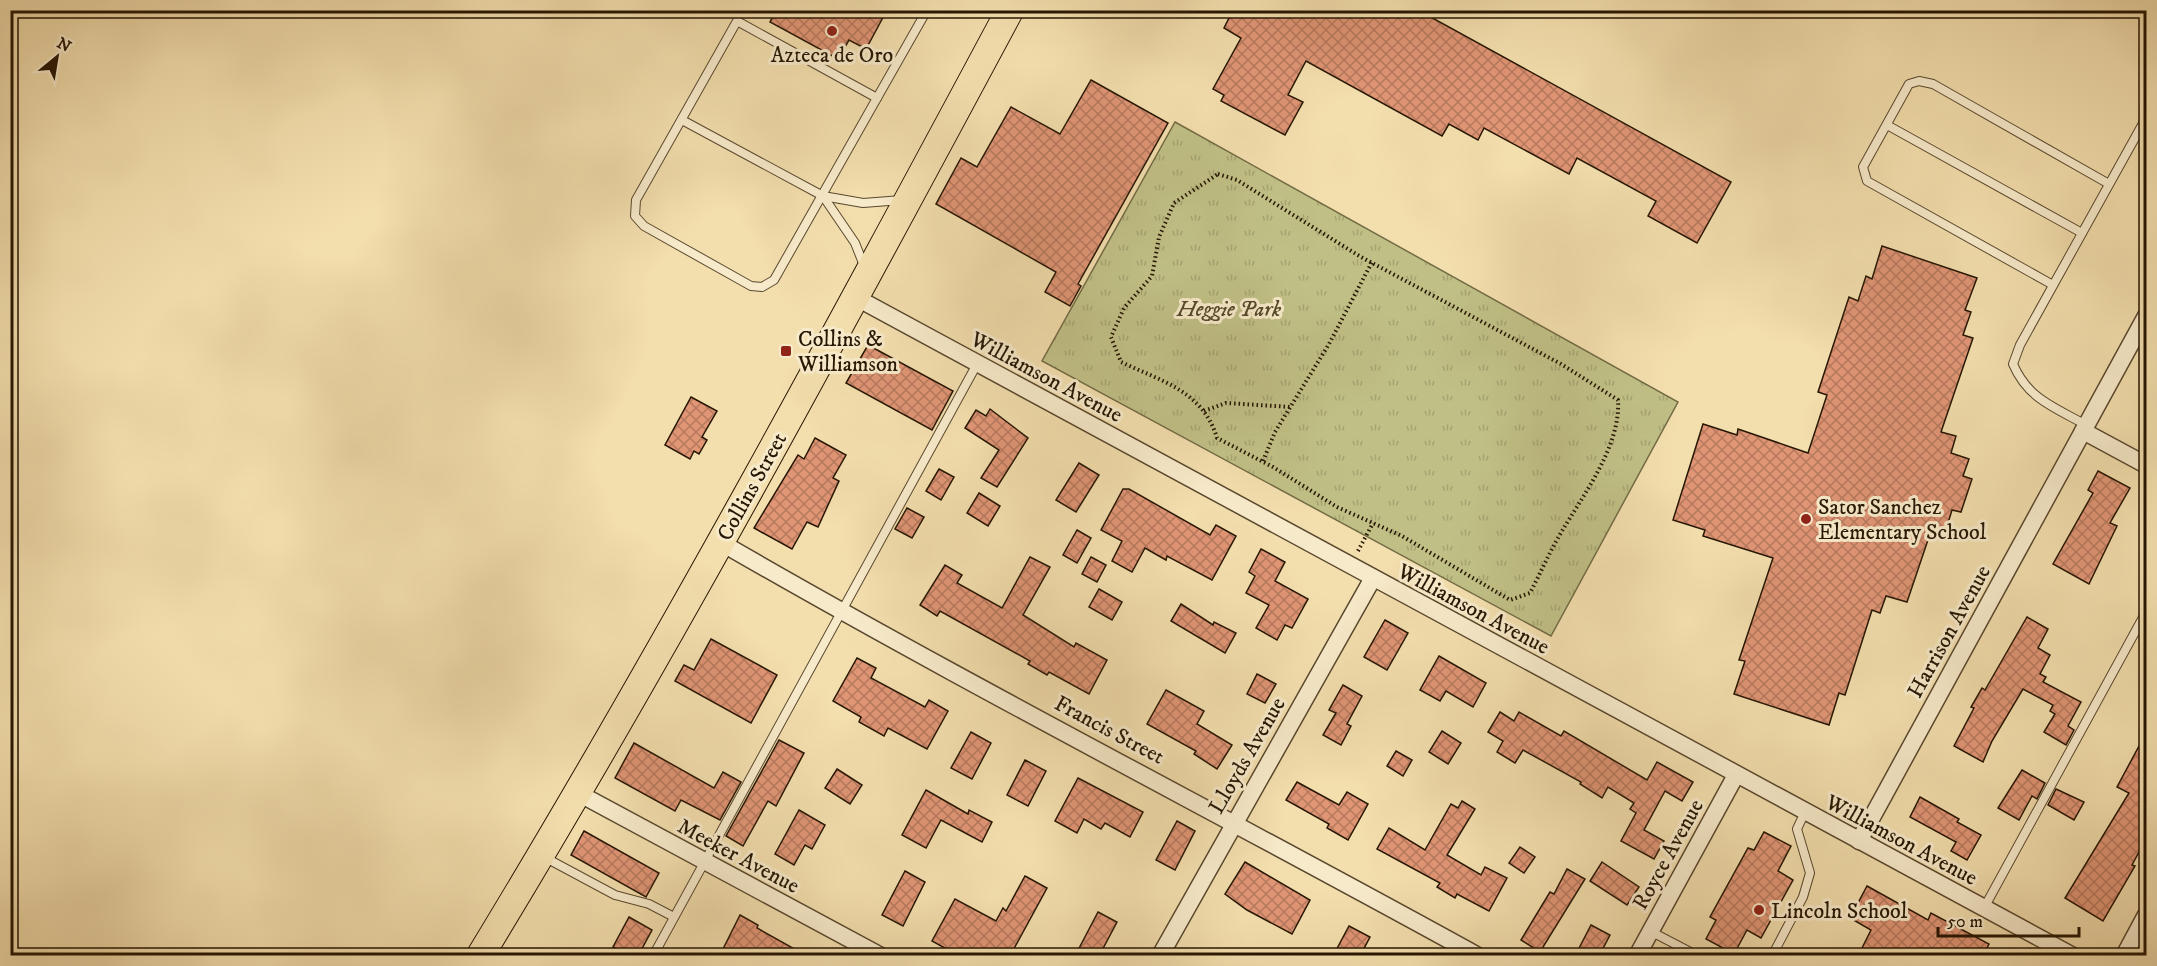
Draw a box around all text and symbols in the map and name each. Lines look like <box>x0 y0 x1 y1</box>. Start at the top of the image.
marker: Azteca de Oro <box>825 24 839 38</box>
north arrow <box>27 27 87 87</box>
text: N <box>53 33 75 57</box>
place label: Azteca de Oro <box>771 42 893 69</box>
park label: Heggie Park <box>1176 296 1282 323</box>
street label: Williamson Avenue <box>965 325 1127 429</box>
place label: Collins & Williamson <box>797 326 899 378</box>
marker: Collins & Williamson <box>779 344 793 358</box>
street label: Collins Street <box>711 428 793 546</box>
place label: Sator Sanchez Elementary School <box>1818 494 1987 546</box>
marker: Sator Sanchez Elementary School <box>1799 512 1813 526</box>
street label: Williamson Avenue <box>1392 557 1554 661</box>
street label: Harrison Avenue <box>1902 561 1997 703</box>
street label: Francis Street <box>1050 690 1169 771</box>
street label: Lloyds Avenue <box>1203 693 1292 819</box>
street label: Williamson Avenue <box>1820 788 1982 892</box>
street label: Royce Avenue <box>1627 795 1710 915</box>
street label: Meeker Avenue <box>673 813 804 900</box>
place label: Lincoln School <box>1771 898 1908 925</box>
scale bar <box>1938 900 2079 938</box>
marker: Lincoln School <box>1752 903 1766 917</box>
text: 50 m <box>1947 911 1983 933</box>

